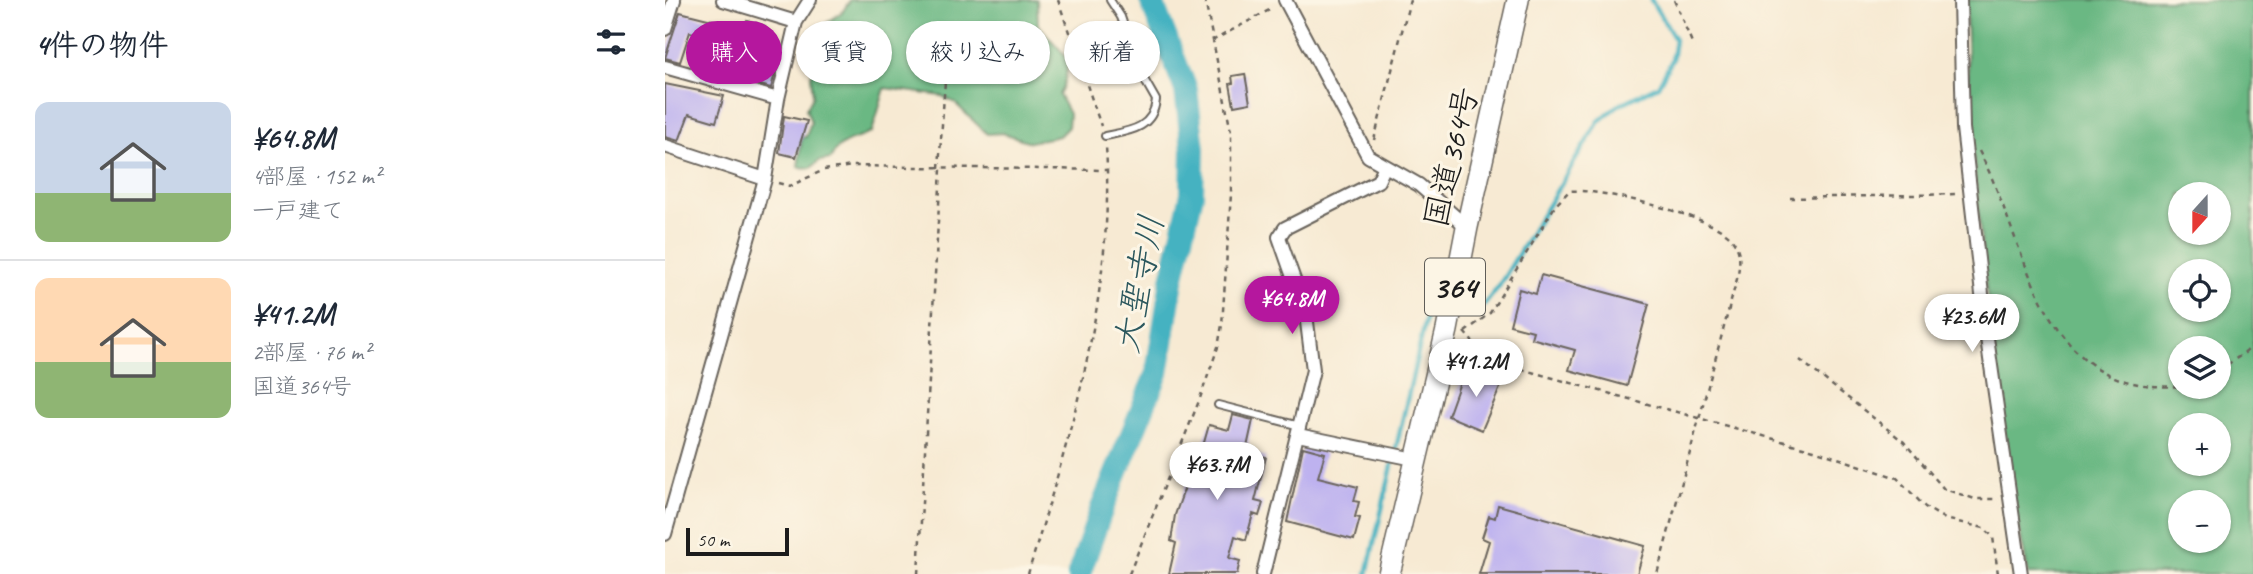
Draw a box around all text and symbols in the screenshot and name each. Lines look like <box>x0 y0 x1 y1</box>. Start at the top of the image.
chip: 購入 <box>686 21 782 84</box>
chip: 賃貸 <box>796 21 892 84</box>
chip: 絞り込み <box>906 21 1050 84</box>
chip: 新着 <box>1064 21 1160 84</box>
icon: filters <box>592 23 630 61</box>
text: 4件の物件 <box>35 26 169 64</box>
street label: 国道364号 <box>1414 82 1488 232</box>
text: ¥64.8M <box>252 119 334 157</box>
icon: home <box>91 130 175 214</box>
text: 4部屋 · 152 m² <box>252 162 381 191</box>
north arrow <box>2168 182 2231 245</box>
map controls <box>2168 182 2231 553</box>
text: 一戸建て <box>252 196 344 225</box>
water label: 大聖寺川 <box>1104 211 1174 357</box>
road number: 364 <box>1425 258 1485 316</box>
button: locate <box>2168 259 2231 322</box>
pin: ¥64.8M <box>1235 276 1349 336</box>
text: ¥64.8M <box>1260 284 1324 313</box>
pin: ¥23.6M <box>1915 294 2029 354</box>
text: ¥41.2M <box>252 295 334 333</box>
text: ¥23.6M <box>1940 302 2004 331</box>
icon: home <box>91 306 175 390</box>
button: layers <box>2168 336 2231 399</box>
text: 2部屋 · 76 m² <box>252 338 370 367</box>
pin: ¥41.2M <box>1419 340 1533 399</box>
text: ¥41.2M <box>1445 347 1507 376</box>
text: 国道364号 <box>252 372 352 401</box>
button: + <box>2168 413 2231 476</box>
pin: ¥63.7M <box>1160 442 1274 502</box>
text: ¥63.7M <box>1185 450 1249 479</box>
button: − <box>2168 490 2231 553</box>
scale bar <box>686 525 789 557</box>
text: 50 m <box>697 528 729 552</box>

